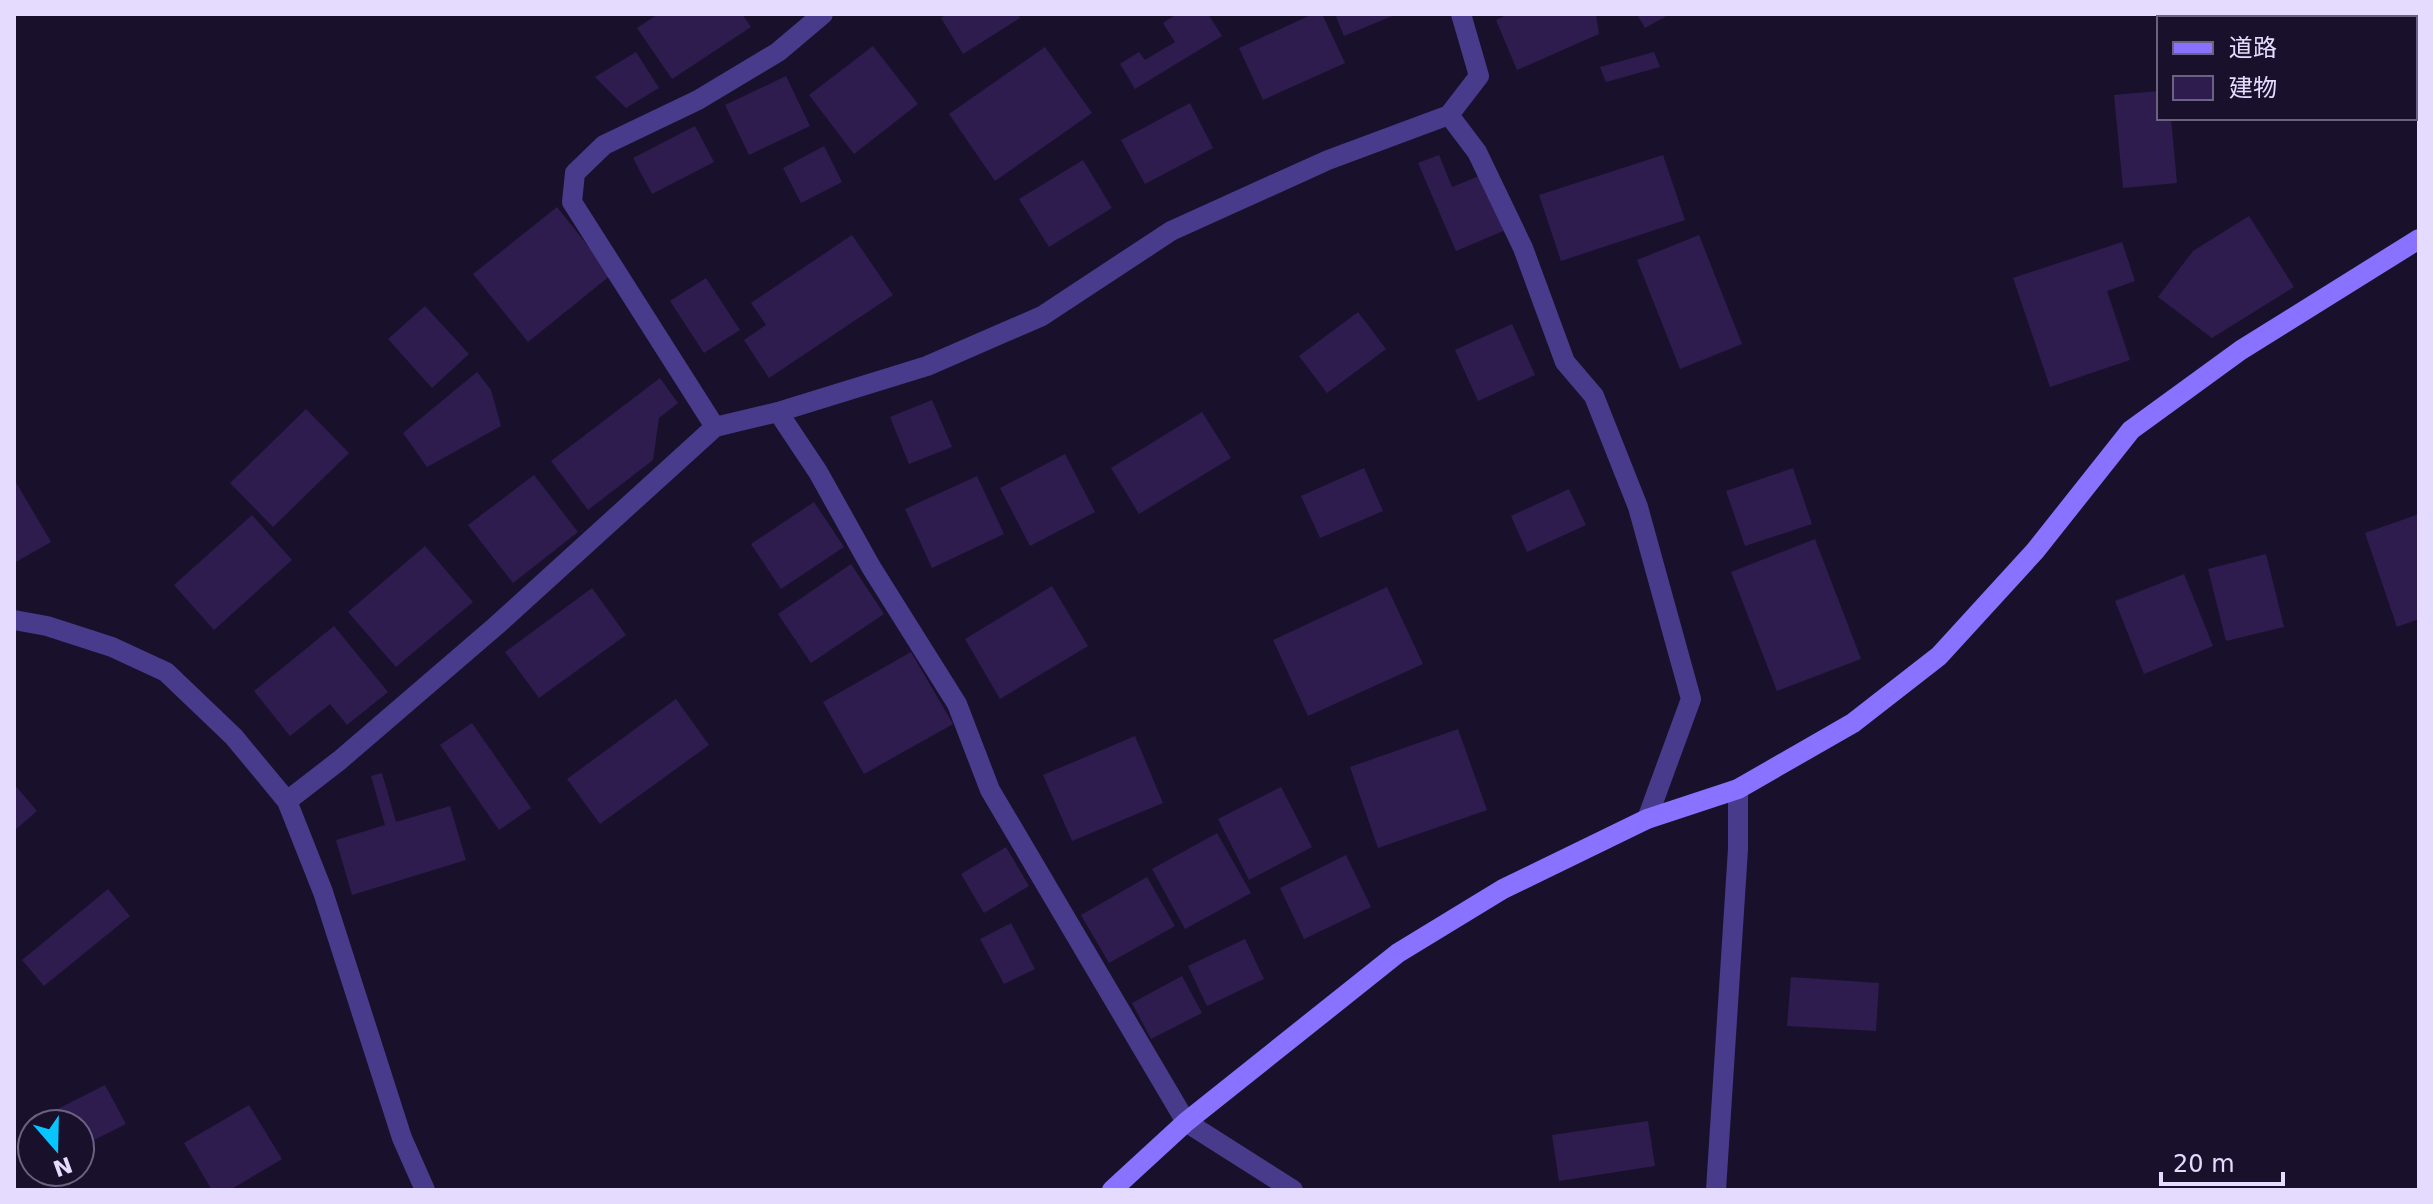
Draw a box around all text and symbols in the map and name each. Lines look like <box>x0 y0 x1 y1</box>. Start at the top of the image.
legend <box>2157 16 2417 120</box>
text: 道路 <box>2229 34 2277 62</box>
text: 建物 <box>2229 74 2277 102</box>
north arrow <box>16 1108 96 1188</box>
scale bar <box>2161 1136 2283 1186</box>
text: 20 m <box>2173 1150 2235 1178</box>
text: N <box>50 1151 76 1181</box>

